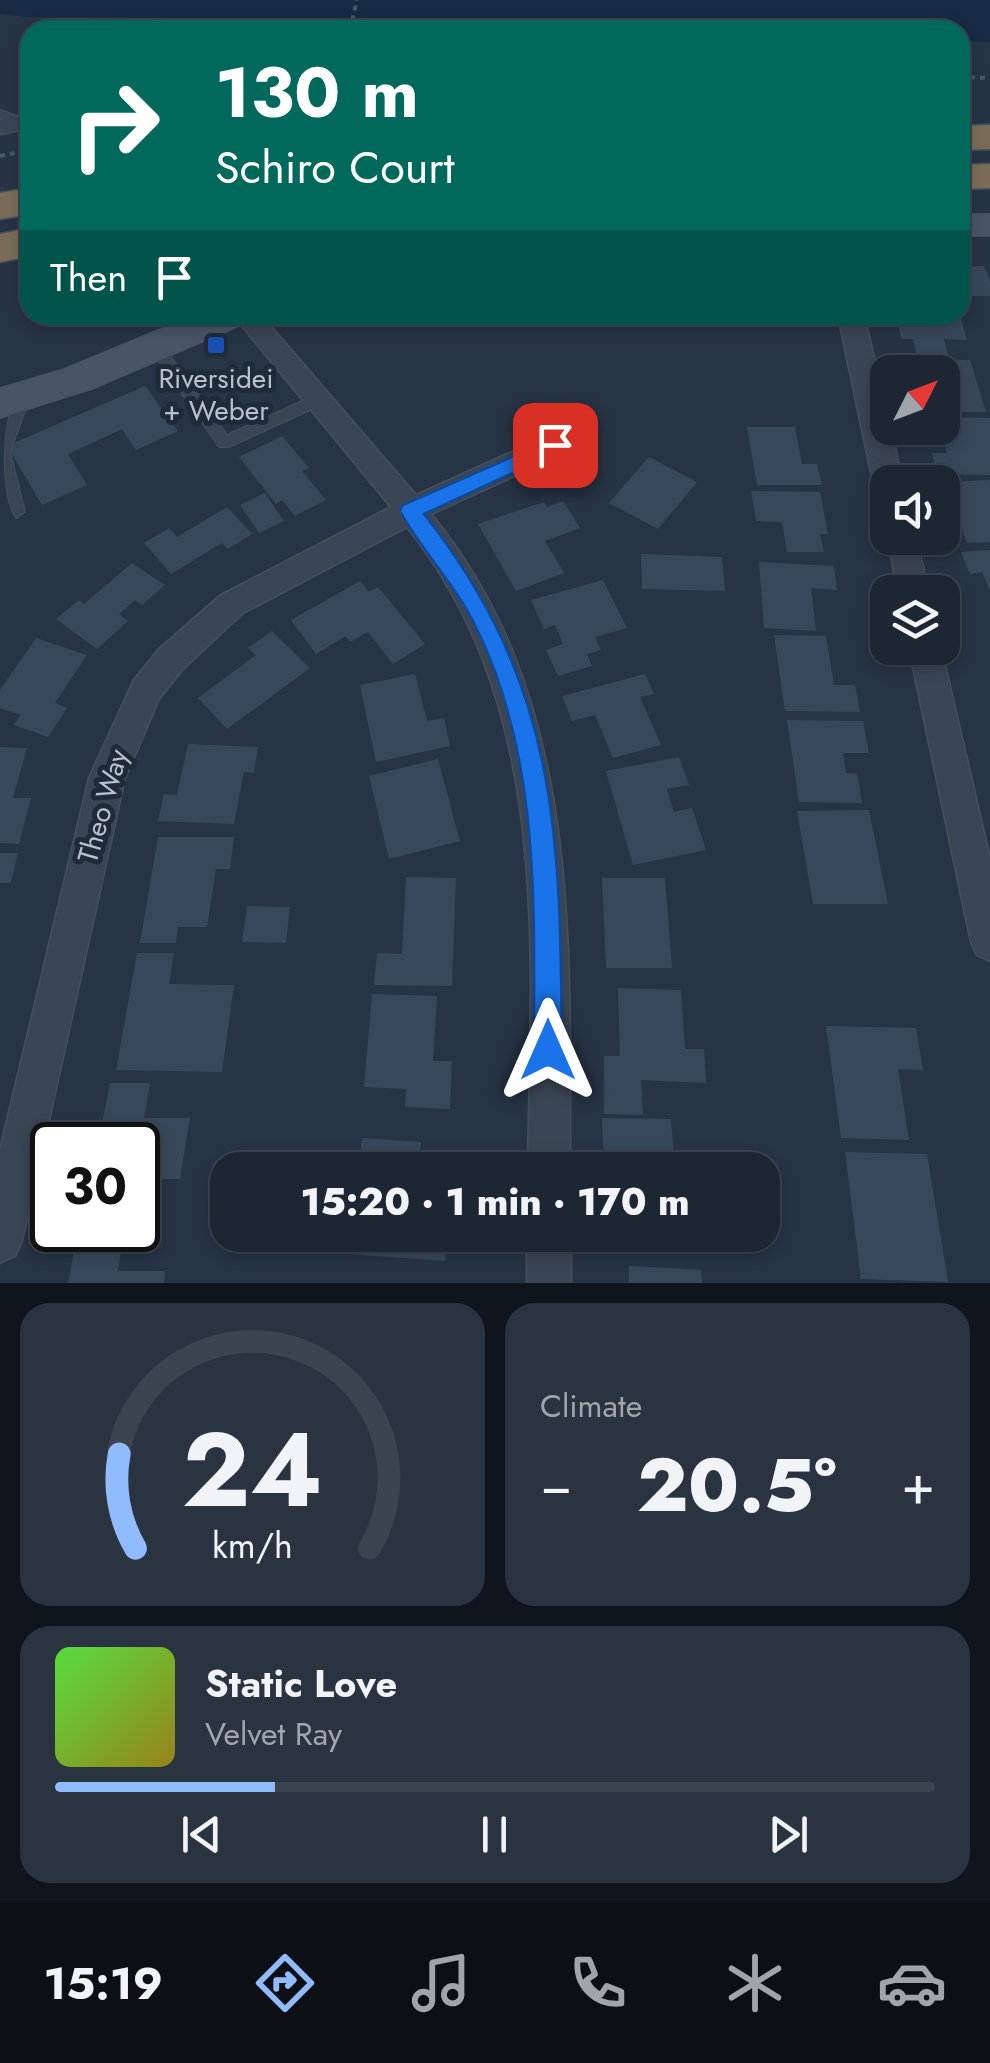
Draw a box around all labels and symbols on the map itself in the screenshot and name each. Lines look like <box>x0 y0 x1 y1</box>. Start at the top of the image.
marker: Riversidei + Weber <box>205 334 227 356</box>
north arrow <box>870 355 960 445</box>
place label: Riversidei + Weber <box>158 358 274 431</box>
pin <box>513 403 598 488</box>
street label: Theo Way <box>67 744 139 868</box>
position arrow <box>496 998 600 1102</box>
speed limit sign: 30 <box>30 1122 160 1252</box>

